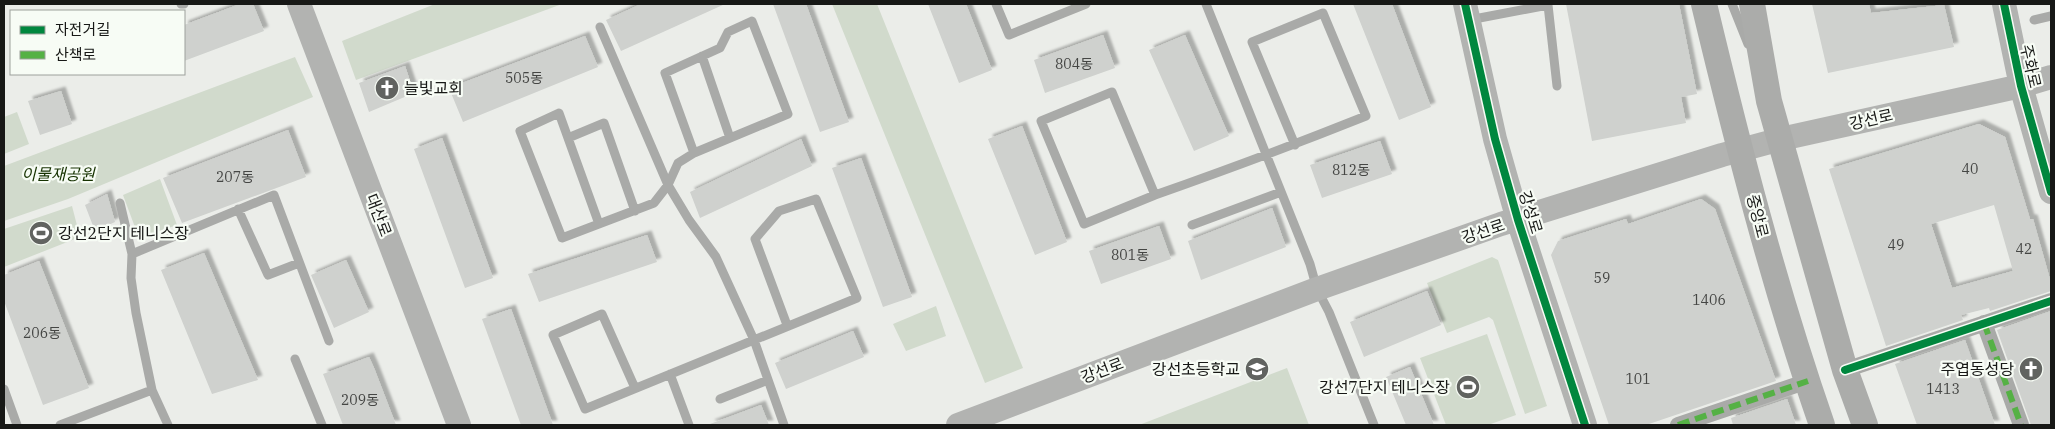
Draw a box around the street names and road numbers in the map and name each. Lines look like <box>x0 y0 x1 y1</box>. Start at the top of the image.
street label: 주화로 <box>2016 42 2046 90</box>
street label: 강선로 <box>1847 104 1895 134</box>
street label: 강성로 <box>1515 188 1547 236</box>
street label: 대산로 <box>362 191 396 239</box>
street label: 중앙로 <box>1743 192 1773 240</box>
street label: 강선로 <box>1459 214 1507 248</box>
street label: 강선로 <box>1078 353 1126 387</box>

